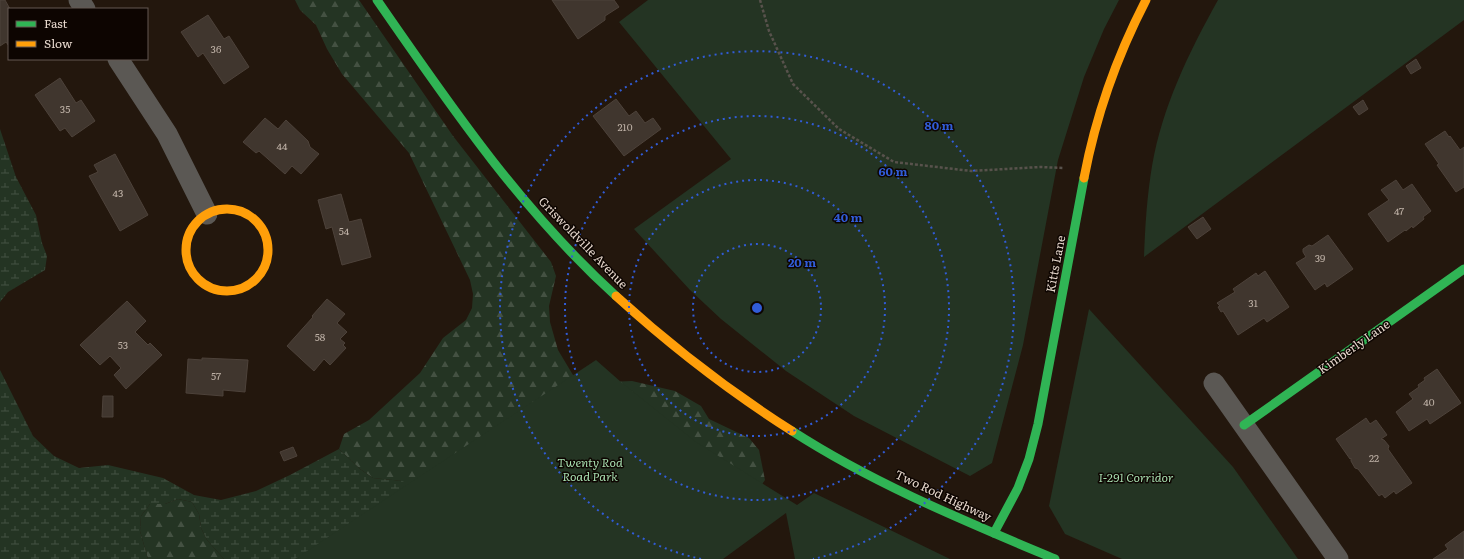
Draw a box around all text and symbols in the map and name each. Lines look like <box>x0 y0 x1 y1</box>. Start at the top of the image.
legend <box>8 8 148 60</box>
text: Fast <box>44 14 68 32</box>
text: Slow <box>44 34 73 52</box>
house number: 36 <box>211 41 222 56</box>
house number: 35 <box>60 101 70 116</box>
text: 80 m <box>925 116 953 134</box>
house number: 210 <box>618 119 633 134</box>
house number: 44 <box>276 138 288 153</box>
text: 60 m <box>879 162 907 180</box>
house number: 43 <box>113 185 123 200</box>
street label: Griswoldville Avenue <box>535 192 632 292</box>
house number: 47 <box>1394 203 1404 218</box>
text: 40 m <box>834 208 863 226</box>
house number: 54 <box>339 223 350 238</box>
street label: Kitts Lane <box>1041 234 1069 294</box>
house number: 39 <box>1315 250 1325 265</box>
text: 20 m <box>788 253 816 271</box>
house number: 31 <box>1248 295 1258 310</box>
centre of rings <box>750 301 764 315</box>
street label: Kimberly Lane <box>1314 315 1393 378</box>
house number: 58 <box>315 329 326 344</box>
house number: 53 <box>118 337 128 352</box>
house number: 57 <box>211 368 221 383</box>
house number: 40 <box>1423 394 1435 409</box>
house number: 22 <box>1369 450 1379 465</box>
park label: Twenty Rod Road Park <box>557 453 623 485</box>
street label: Two Rod Highway <box>892 465 995 525</box>
park label: I-291 Corridor <box>1098 468 1174 486</box>

